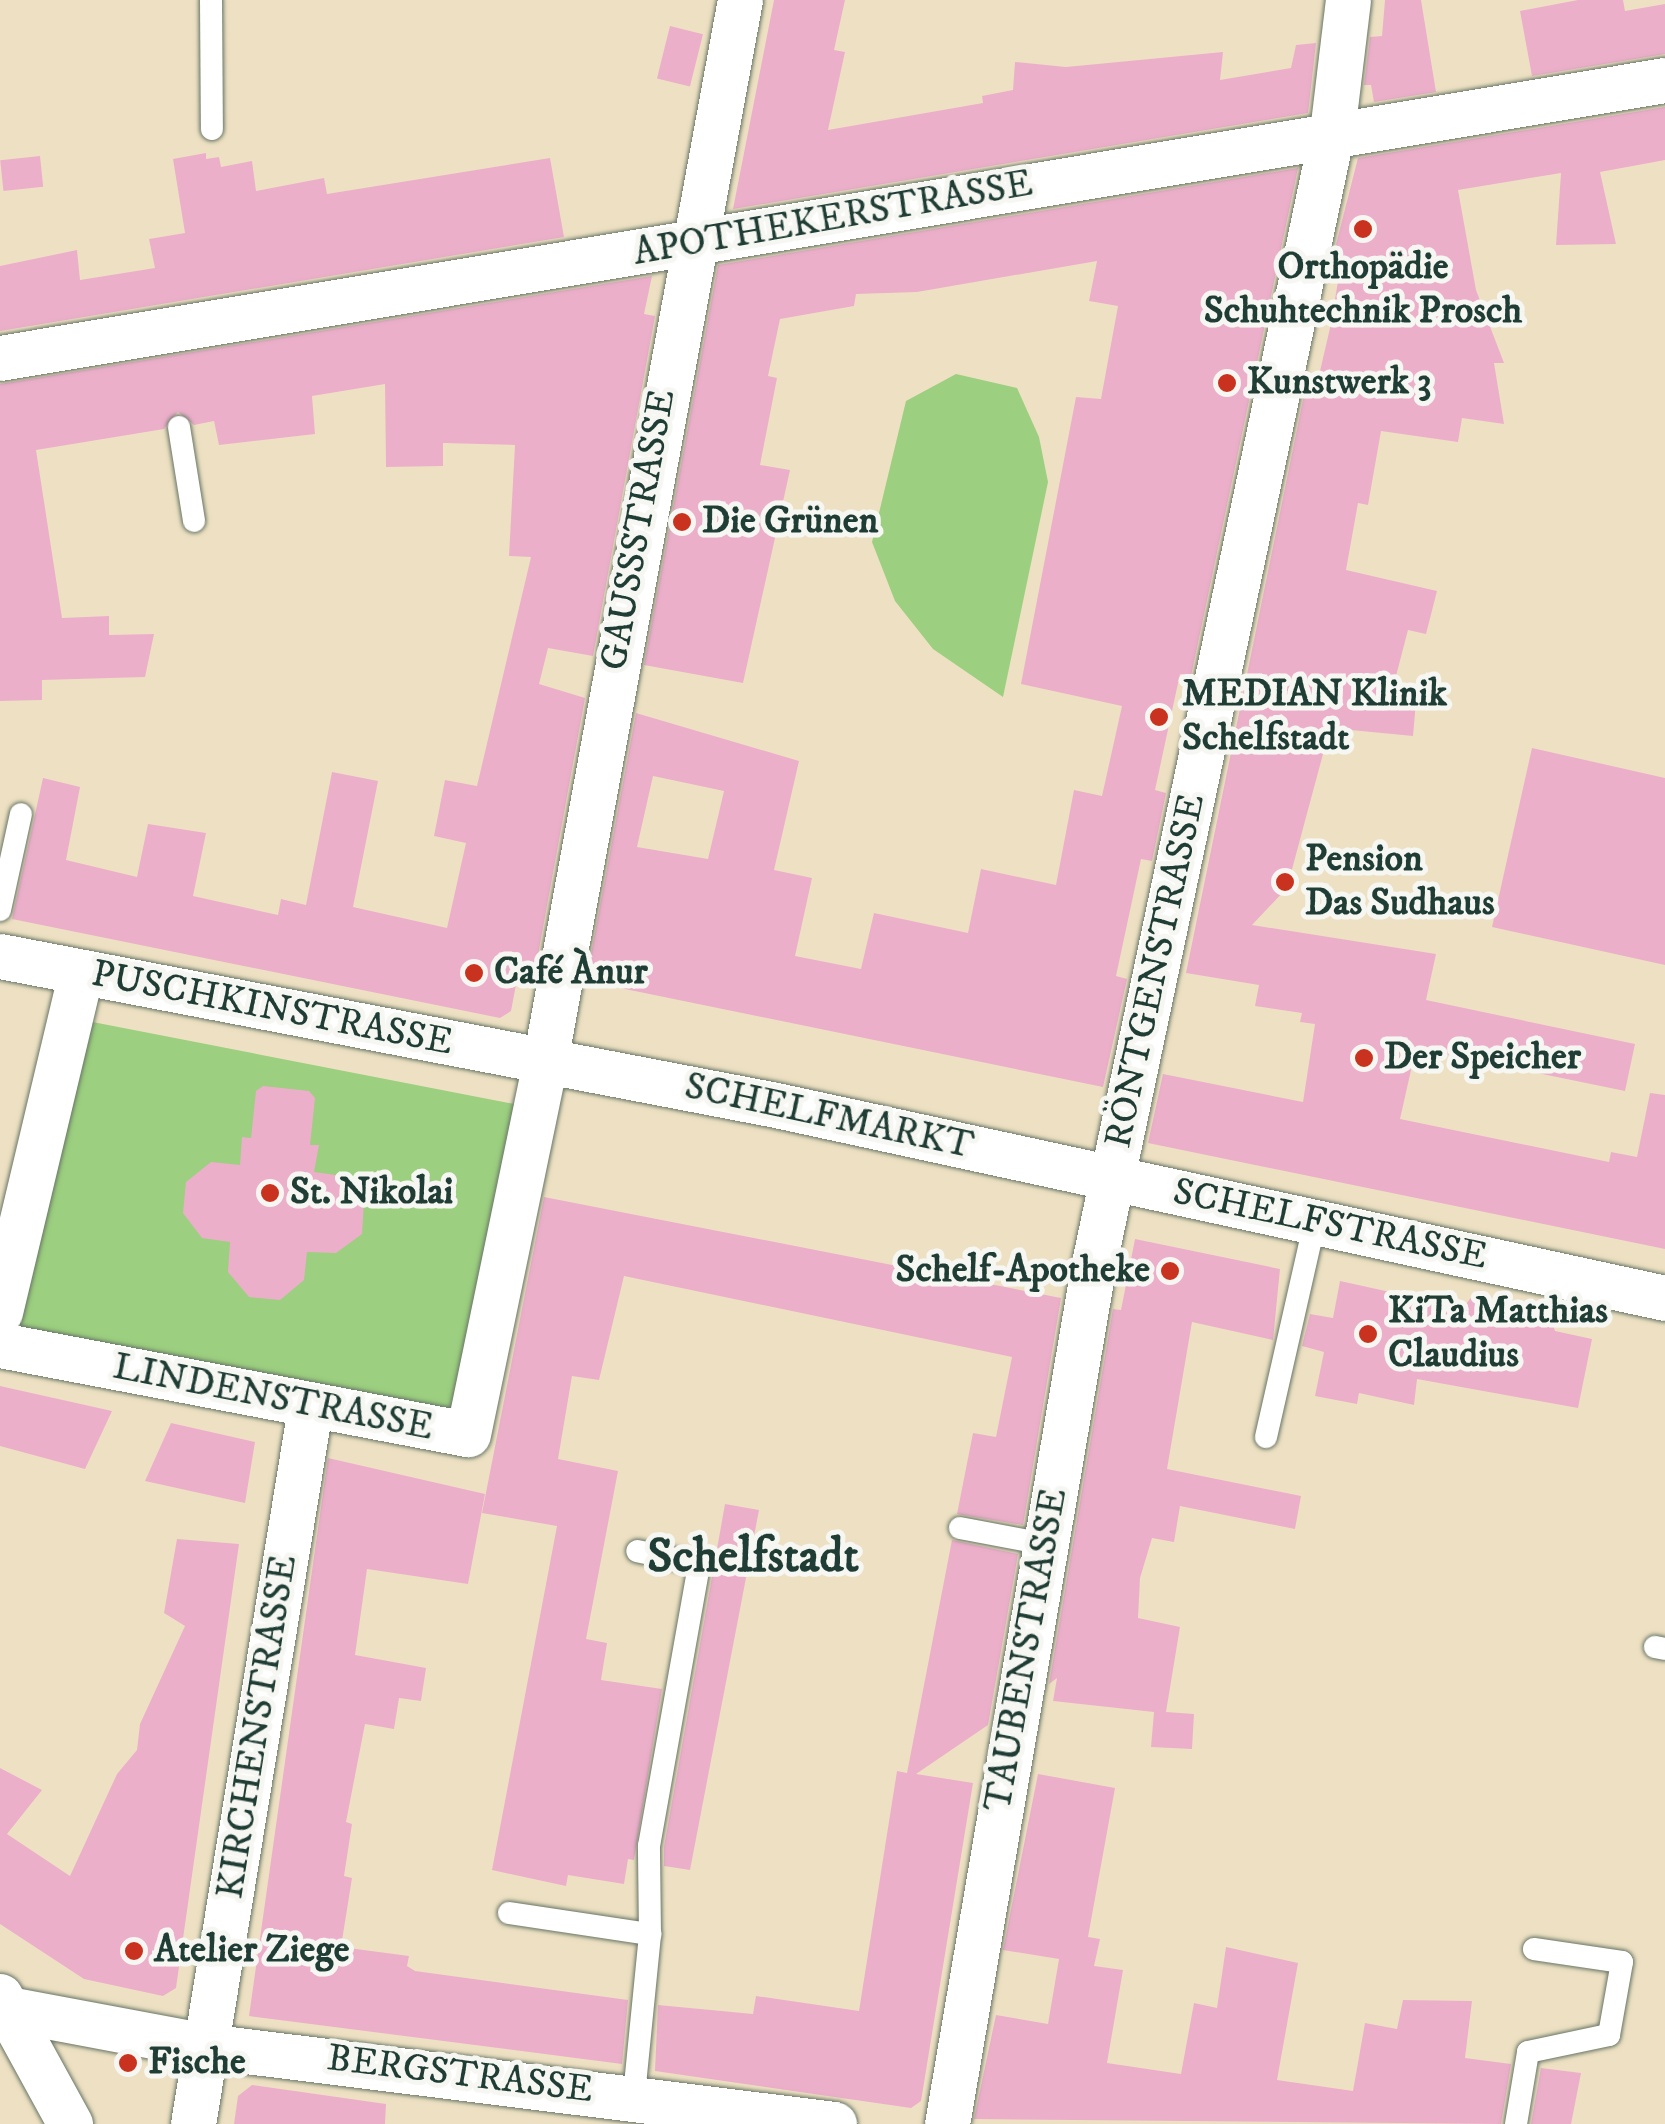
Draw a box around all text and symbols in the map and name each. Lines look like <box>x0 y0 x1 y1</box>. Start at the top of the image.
street label: APOTHEKERSTRASSE <box>630 161 1036 277</box>
marker: Orthopädie Schuhtechnik Prosch <box>1352 218 1374 240</box>
place label: Orthopädie Schuhtechnik Prosch <box>1204 245 1522 334</box>
place label: Kunstwerk 3 <box>1247 360 1431 406</box>
marker: Kunstwerk 3 <box>1216 372 1238 394</box>
street label: GAUSSSTRASSE <box>592 386 686 674</box>
place label: Die Grünen <box>702 499 878 545</box>
marker: Die Grünen <box>671 511 693 533</box>
place label: MEDIAN Klinik Schelfstadt <box>1182 672 1447 762</box>
marker: MEDIAN Klinik Schelfstadt <box>1146 704 1172 730</box>
street label: RÖNTGENSTRASSE <box>1096 790 1216 1152</box>
place label: Pension Das Sudhaus <box>1305 837 1495 926</box>
marker: Pension Das Sudhaus <box>1274 871 1296 893</box>
place label: Café Ànur <box>494 950 648 996</box>
street label: PUSCHKINSTRASSE <box>88 952 456 1066</box>
marker: Café Ànur <box>463 962 485 984</box>
place label: Der Speicher <box>1384 1035 1581 1081</box>
marker: Der Speicher <box>1353 1047 1375 1069</box>
street label: SCHELFMARKT <box>680 1064 978 1170</box>
street label: SCHELFSTRASSE <box>1169 1169 1491 1281</box>
place label: St. Nikolai <box>290 1170 453 1216</box>
marker: St. Nikolai <box>259 1182 281 1204</box>
place label: Schelf-Apotheke <box>896 1248 1150 1294</box>
marker: Schelf-Apotheke <box>1159 1260 1181 1282</box>
place label: KiTa Matthias Claudius <box>1388 1289 1608 1378</box>
marker: KiTa Matthias Claudius <box>1357 1323 1379 1345</box>
street label: LINDENSTRASSE <box>109 1345 437 1451</box>
street label: TAUBENSTRASSE <box>976 1485 1078 1815</box>
district label: Schelfstadt <box>647 1529 859 1587</box>
street label: KIRCHENSTRASSE <box>208 1552 308 1902</box>
place label: Atelier Ziege <box>154 1928 350 1974</box>
marker: Atelier Ziege <box>123 1940 145 1962</box>
street label: BERGSTRASSE <box>325 2036 595 2114</box>
place label: Fische <box>148 2040 246 2086</box>
marker: Fische <box>117 2052 139 2074</box>

